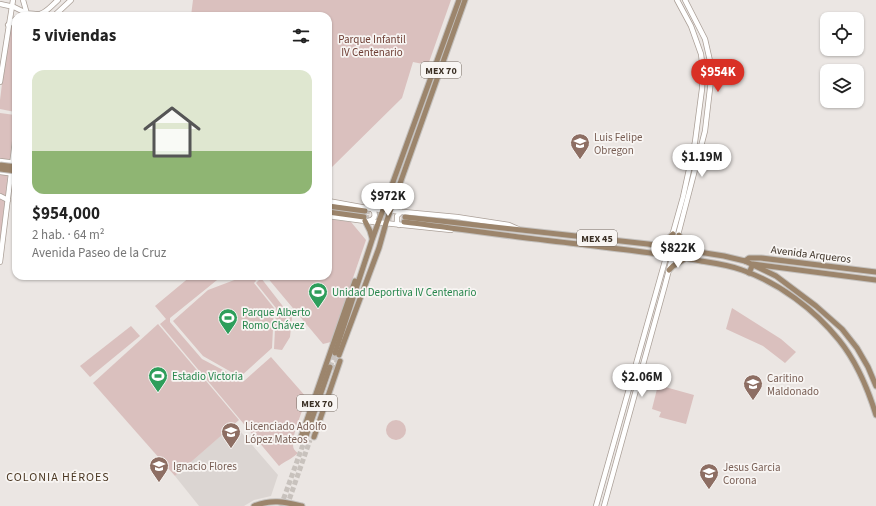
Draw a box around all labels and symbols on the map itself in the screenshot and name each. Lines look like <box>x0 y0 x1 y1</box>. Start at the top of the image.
park label: Parque Infantil IV Centenario <box>338 32 406 60</box>
pin: $954K <box>690 59 746 93</box>
road number: MEX 70 <box>421 62 461 78</box>
place label: Luis Felipe Obregon <box>594 130 643 158</box>
school or university icon: Luis Felipe Obregon <box>569 132 591 160</box>
pin: $1.19M <box>669 144 735 178</box>
pin: $972K <box>360 183 416 217</box>
road number: MEX 45 <box>577 230 617 246</box>
pin: $822K <box>650 235 706 269</box>
street label: Avenida Arqueros <box>770 242 852 267</box>
sports icon: Unidad Deportiva IV Centenario <box>307 281 329 309</box>
place label: Unidad Deportiva IV Centenario <box>332 285 477 300</box>
place label: Parque Alberto Romo Chávez <box>242 305 310 333</box>
sports icon: Parque Alberto Romo Chávez <box>217 307 239 335</box>
pin: $2.06M <box>609 364 675 398</box>
sports icon: Estadio Victoria <box>147 365 169 393</box>
place label: Estadio Victoria <box>172 369 243 384</box>
place label: Caritino Maldonado <box>767 371 819 399</box>
school or university icon: Caritino Maldonado <box>742 373 764 401</box>
road number: MEX 70 <box>297 395 337 411</box>
place label: Licenciado Adolfo López Mateos <box>245 419 327 447</box>
school or university icon: Licenciado Adolfo López Mateos <box>220 421 242 449</box>
school or university icon: Ignacio Flores <box>148 455 170 483</box>
place label: Ignacio Flores <box>173 459 237 474</box>
place label: Jesus Garcia Corona <box>723 460 780 488</box>
school or university icon: Jesus Garcia Corona <box>698 462 720 490</box>
district label: COLONIA HÉROES <box>6 469 110 486</box>

